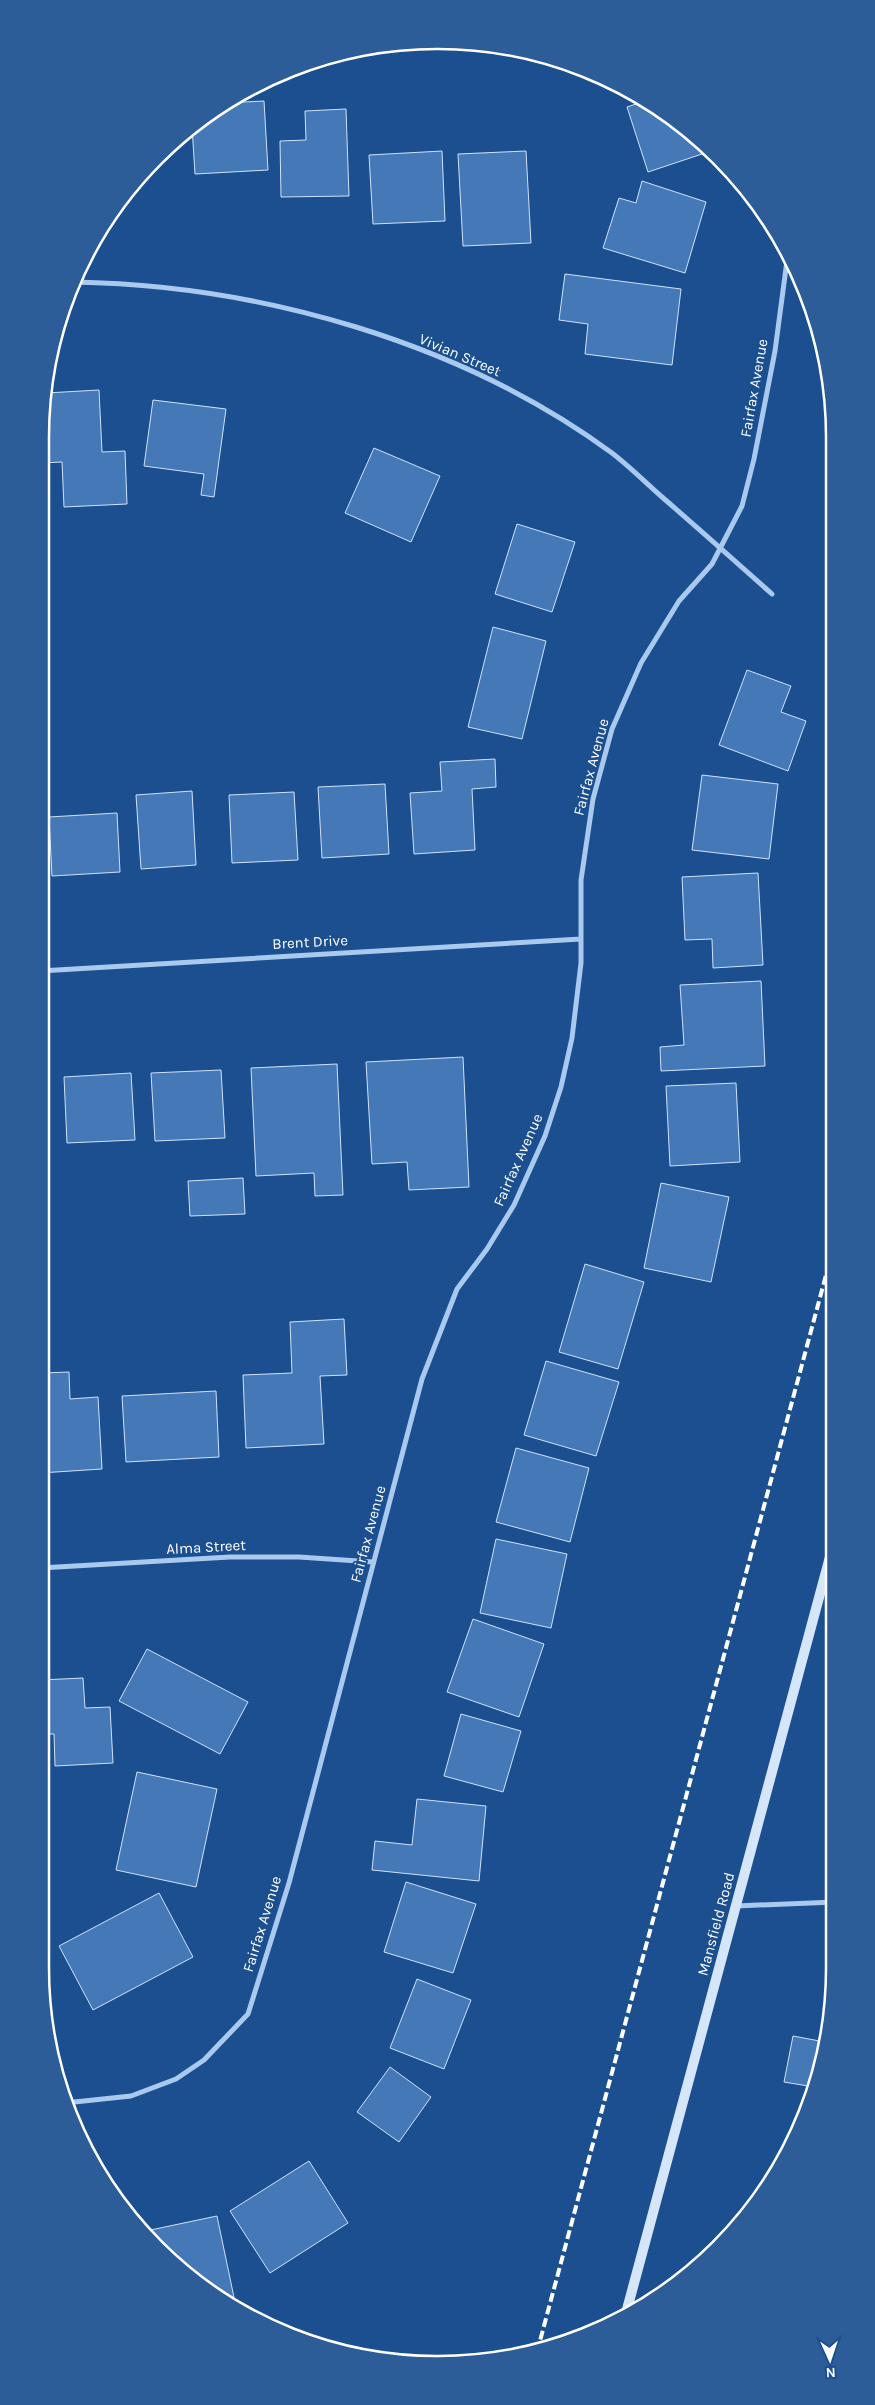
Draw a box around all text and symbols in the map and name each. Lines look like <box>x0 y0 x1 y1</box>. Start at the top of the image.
street label: Vivian Street <box>416 330 504 380</box>
street label: Fairfax Avenue <box>736 337 772 439</box>
street label: Fairfax Avenue <box>569 717 613 817</box>
street label: Brent Drive <box>272 931 348 953</box>
street label: Fairfax Avenue <box>490 1111 546 1209</box>
street label: Fairfax Avenue <box>346 1484 390 1584</box>
street label: Alma Street <box>166 1536 247 1558</box>
street label: Mansfield Road <box>694 1870 738 1978</box>
street label: Fairfax Avenue <box>239 1874 285 1974</box>
north arrow <box>805 2335 855 2385</box>
text: N <box>825 2364 836 2381</box>

